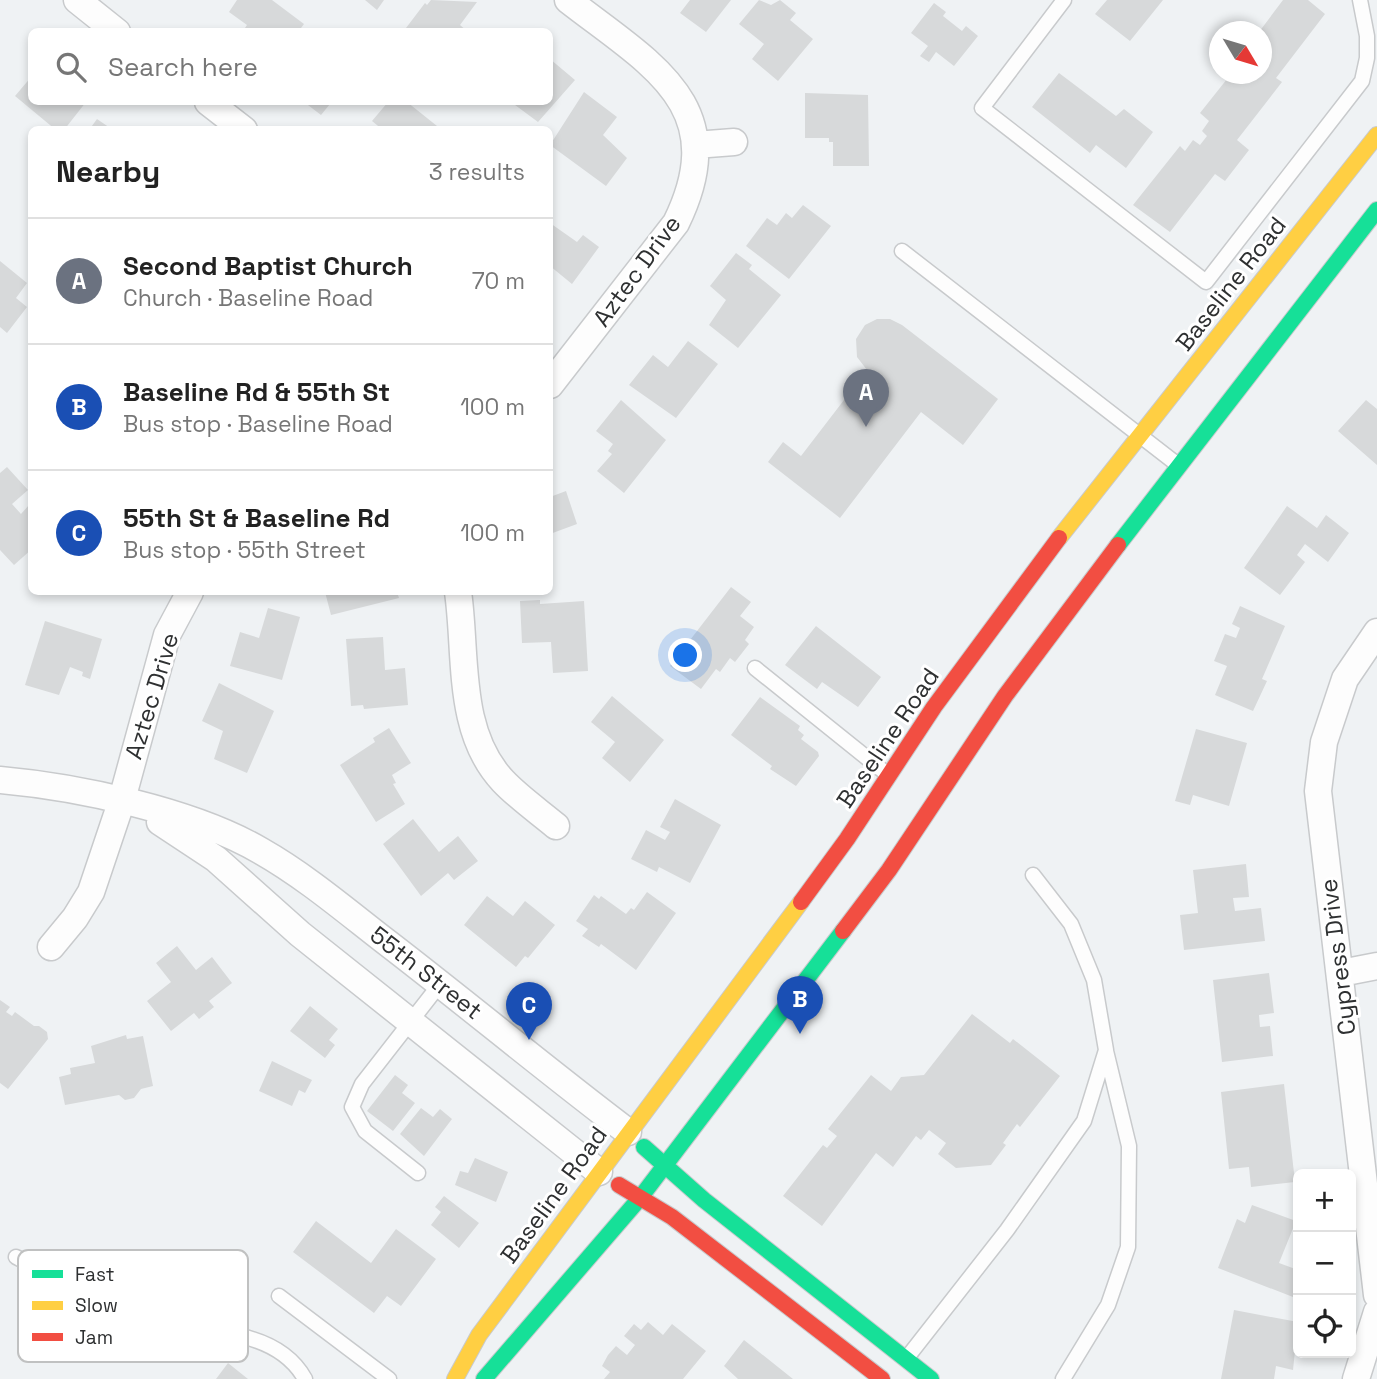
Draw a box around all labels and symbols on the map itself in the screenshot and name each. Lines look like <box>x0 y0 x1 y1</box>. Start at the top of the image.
north arrow <box>1209 21 1272 84</box>
street label: Aztec Drive <box>586 209 687 333</box>
street label: Baseline Road <box>1168 210 1293 357</box>
pin: A <box>843 369 889 427</box>
street label: Aztec Drive <box>118 629 185 763</box>
your location <box>668 638 702 672</box>
street label: Baseline Road <box>829 662 946 814</box>
street label: Cypress Drive <box>1313 877 1362 1037</box>
street label: 55th Street <box>364 919 489 1026</box>
pin: B <box>777 976 823 1034</box>
pin: C <box>506 982 552 1040</box>
street label: Baseline Road <box>493 1120 614 1269</box>
legend <box>18 1250 248 1362</box>
text: Fast <box>75 1262 115 1287</box>
text: Slow <box>75 1293 118 1318</box>
text: Jam <box>75 1325 113 1350</box>

